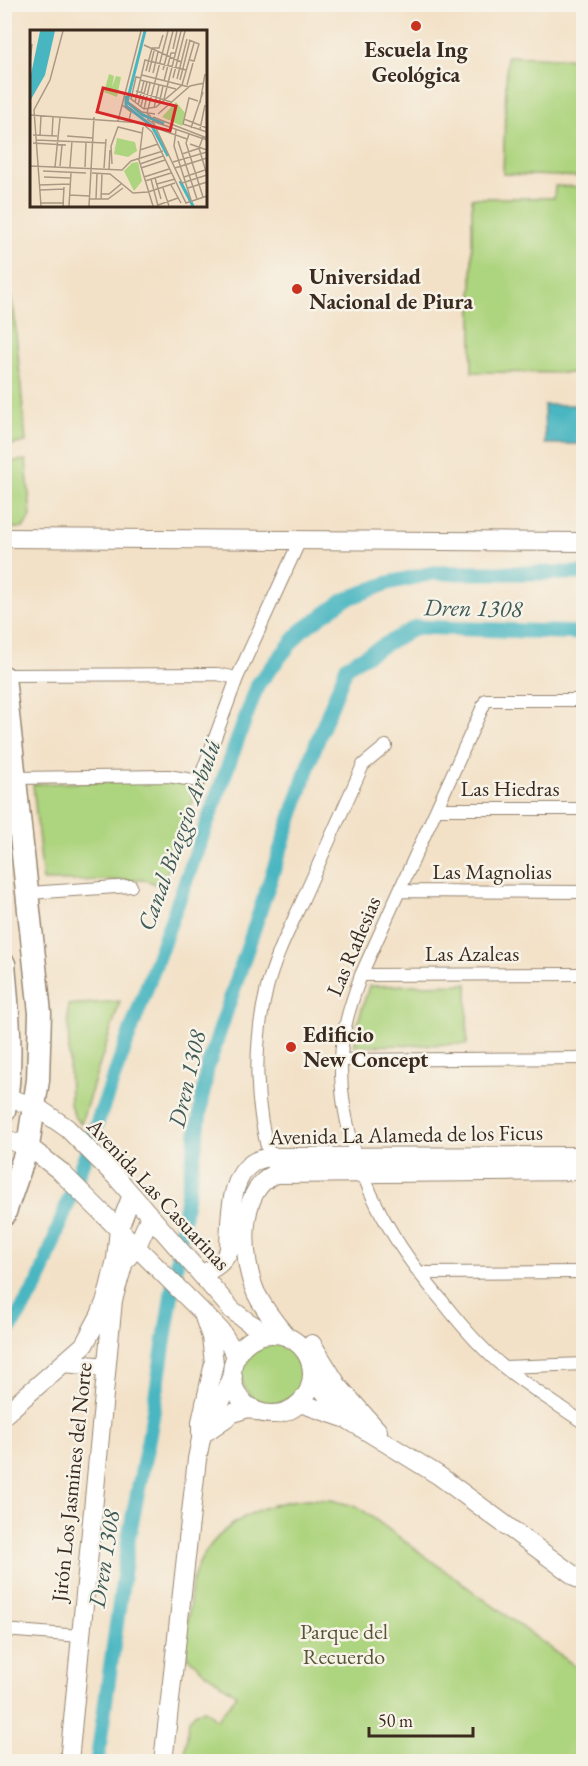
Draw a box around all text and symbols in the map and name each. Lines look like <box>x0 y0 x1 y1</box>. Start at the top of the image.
marker: Escuela Ing Geológica <box>409 19 423 33</box>
inset map <box>30 30 207 207</box>
place label: Escuela Ing Geológica <box>364 35 469 89</box>
place label: Universidad Nacional de Piura <box>309 262 474 316</box>
marker: Universidad Nacional de Piura <box>290 282 304 296</box>
water label: Dren 1308 <box>422 591 524 624</box>
water label: Canal Biaggio Arbulú <box>130 735 227 935</box>
street label: Las Hiedras <box>460 774 560 803</box>
street label: Las Magnolias <box>432 857 552 886</box>
street label: Las Raflesias <box>319 892 387 1001</box>
street label: Las Azaleas <box>425 939 519 968</box>
place label: Edificio New Concept <box>303 1020 429 1074</box>
water label: Dren 1308 <box>160 1026 213 1132</box>
marker: Edificio New Concept <box>284 1040 298 1054</box>
street label: Avenida Las Casuarinas <box>80 1111 237 1277</box>
street label: Avenida La Alameda de los Ficus <box>268 1118 543 1151</box>
street label: Jirón Los Jasmines del Norte <box>44 1361 99 1605</box>
water label: Dren 1308 <box>80 1506 127 1611</box>
park label: Parque del Recuerdo <box>300 1617 388 1671</box>
scale bar <box>369 1700 472 1738</box>
text: 50 m <box>378 1709 413 1732</box>

